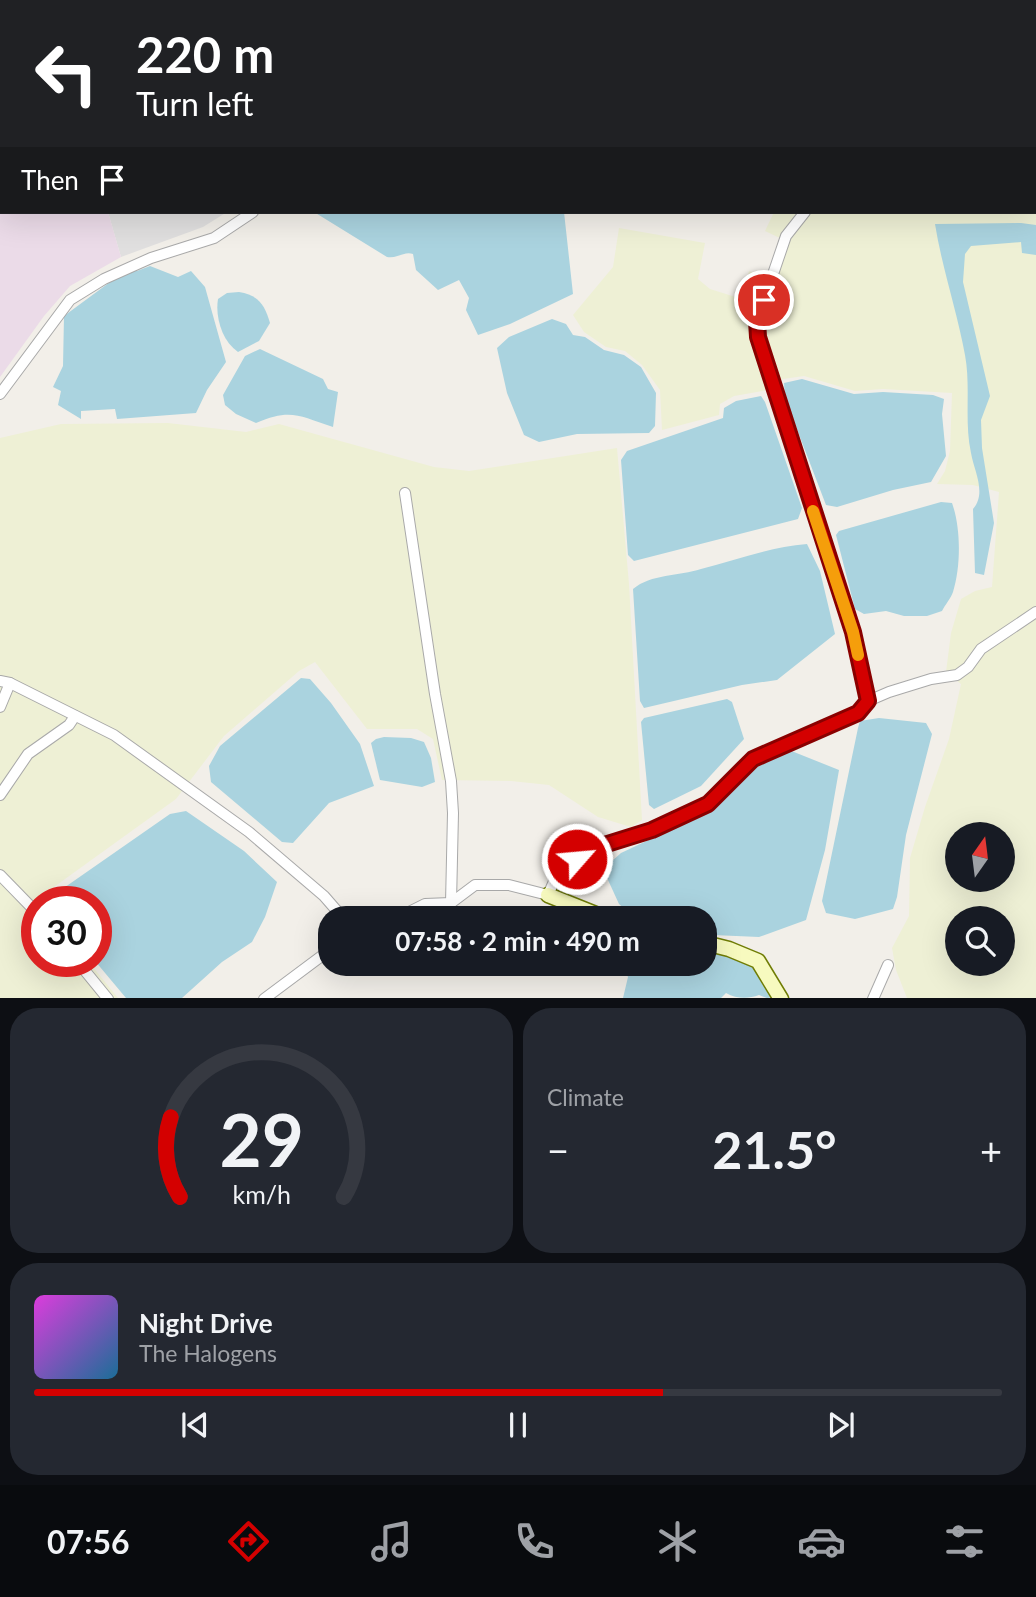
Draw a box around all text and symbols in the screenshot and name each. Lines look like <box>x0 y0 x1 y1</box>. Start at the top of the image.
text: 220 m <box>136 25 274 83</box>
icon: left <box>21 28 112 119</box>
text: Turn left <box>136 84 253 123</box>
icon: arrive <box>93 161 131 199</box>
text: Then <box>21 164 79 196</box>
pin <box>734 270 794 330</box>
icon: arrive <box>745 281 783 319</box>
position arrow <box>540 822 614 896</box>
north arrow <box>945 822 1015 892</box>
map controls <box>945 822 1015 976</box>
speed limit sign: 30 <box>21 886 112 977</box>
button: search <box>945 906 1015 976</box>
text: 07:58 · 2 min · 490 m <box>395 925 640 957</box>
text: Climate <box>547 1083 624 1111</box>
text: 29 <box>219 1095 304 1183</box>
text: 21.5° <box>712 1118 837 1180</box>
text: − <box>547 1127 569 1173</box>
text: + <box>980 1127 1002 1173</box>
text: km/h <box>232 1178 291 1208</box>
text: Night Drive <box>139 1307 273 1339</box>
text: The Halogens <box>139 1339 277 1367</box>
icon: previous <box>176 1406 214 1444</box>
icon: pause <box>499 1406 537 1444</box>
icon: next <box>822 1406 860 1444</box>
icon: directions <box>224 1517 273 1566</box>
icon: music <box>367 1517 416 1566</box>
icon: phone <box>510 1517 559 1566</box>
icon: climate <box>653 1517 702 1566</box>
icon: car <box>797 1517 846 1566</box>
icon: filters <box>940 1517 989 1566</box>
text: 07:56 <box>47 1522 130 1561</box>

